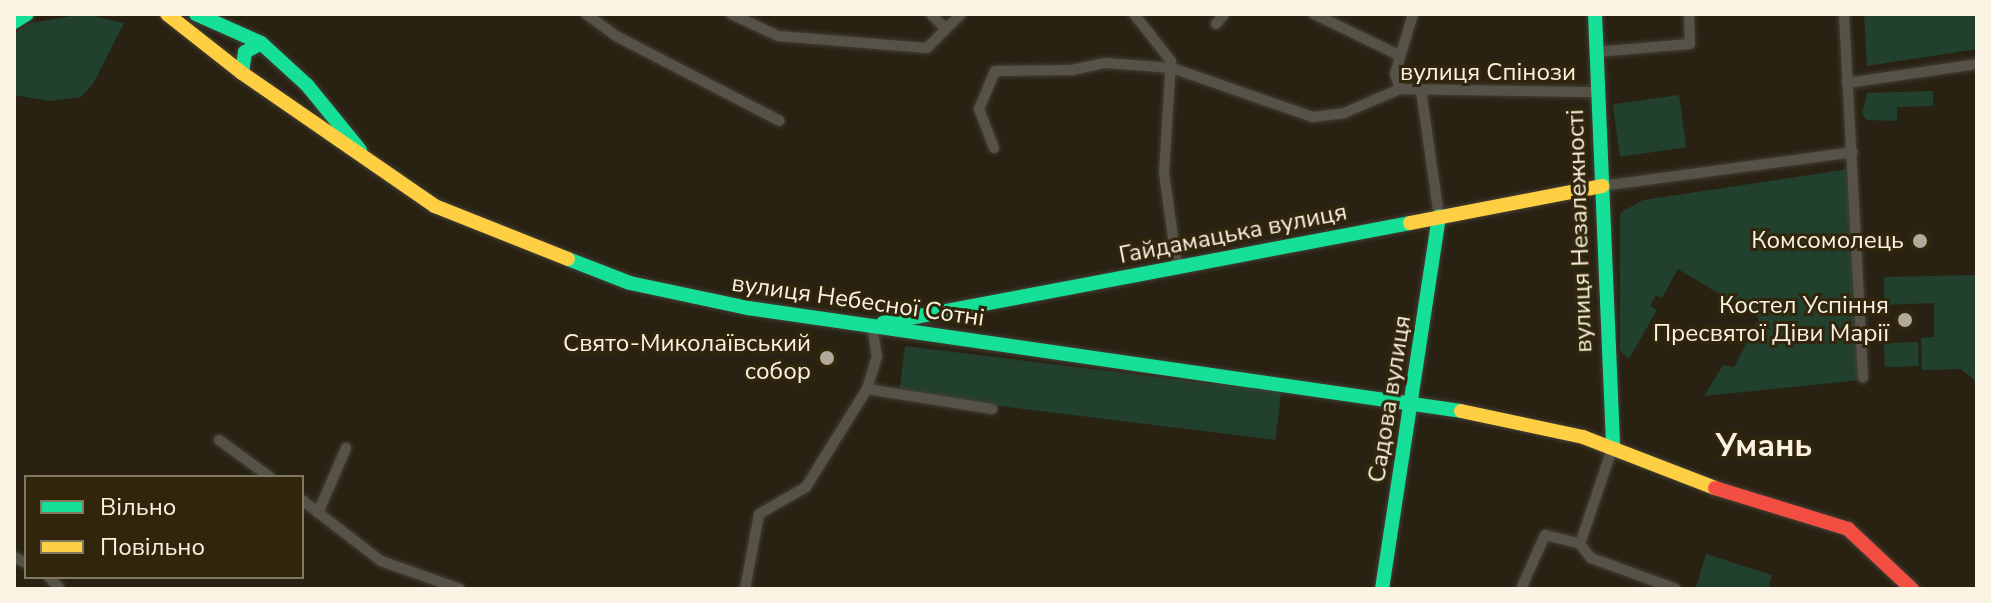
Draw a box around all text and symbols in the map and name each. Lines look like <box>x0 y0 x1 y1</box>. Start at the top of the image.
street label: вулиця Спінози <box>1400 59 1576 87</box>
street label: вулиця Незалежності <box>1561 109 1599 353</box>
street label: Гайдамацька вулиця <box>1117 198 1349 270</box>
place label: Комсомолець <box>1751 227 1904 255</box>
marker: Комсомолець <box>1911 232 1929 250</box>
street label: вулиця Небесної Сотні <box>730 269 986 333</box>
place label: Костел Успіння Пресвятої Діви Марії <box>1653 292 1889 348</box>
marker: Костел Успіння Пресвятої Діви Марії <box>1896 311 1914 329</box>
street label: Садова вулиця <box>1363 313 1417 485</box>
place label: Свято-Миколаївський собор <box>563 330 811 386</box>
marker: Свято-Миколаївський собор <box>818 349 836 367</box>
district label: Умань <box>1716 427 1812 465</box>
legend <box>24 475 304 579</box>
text: Вільно <box>100 491 176 523</box>
text: Повільно <box>100 531 205 563</box>

